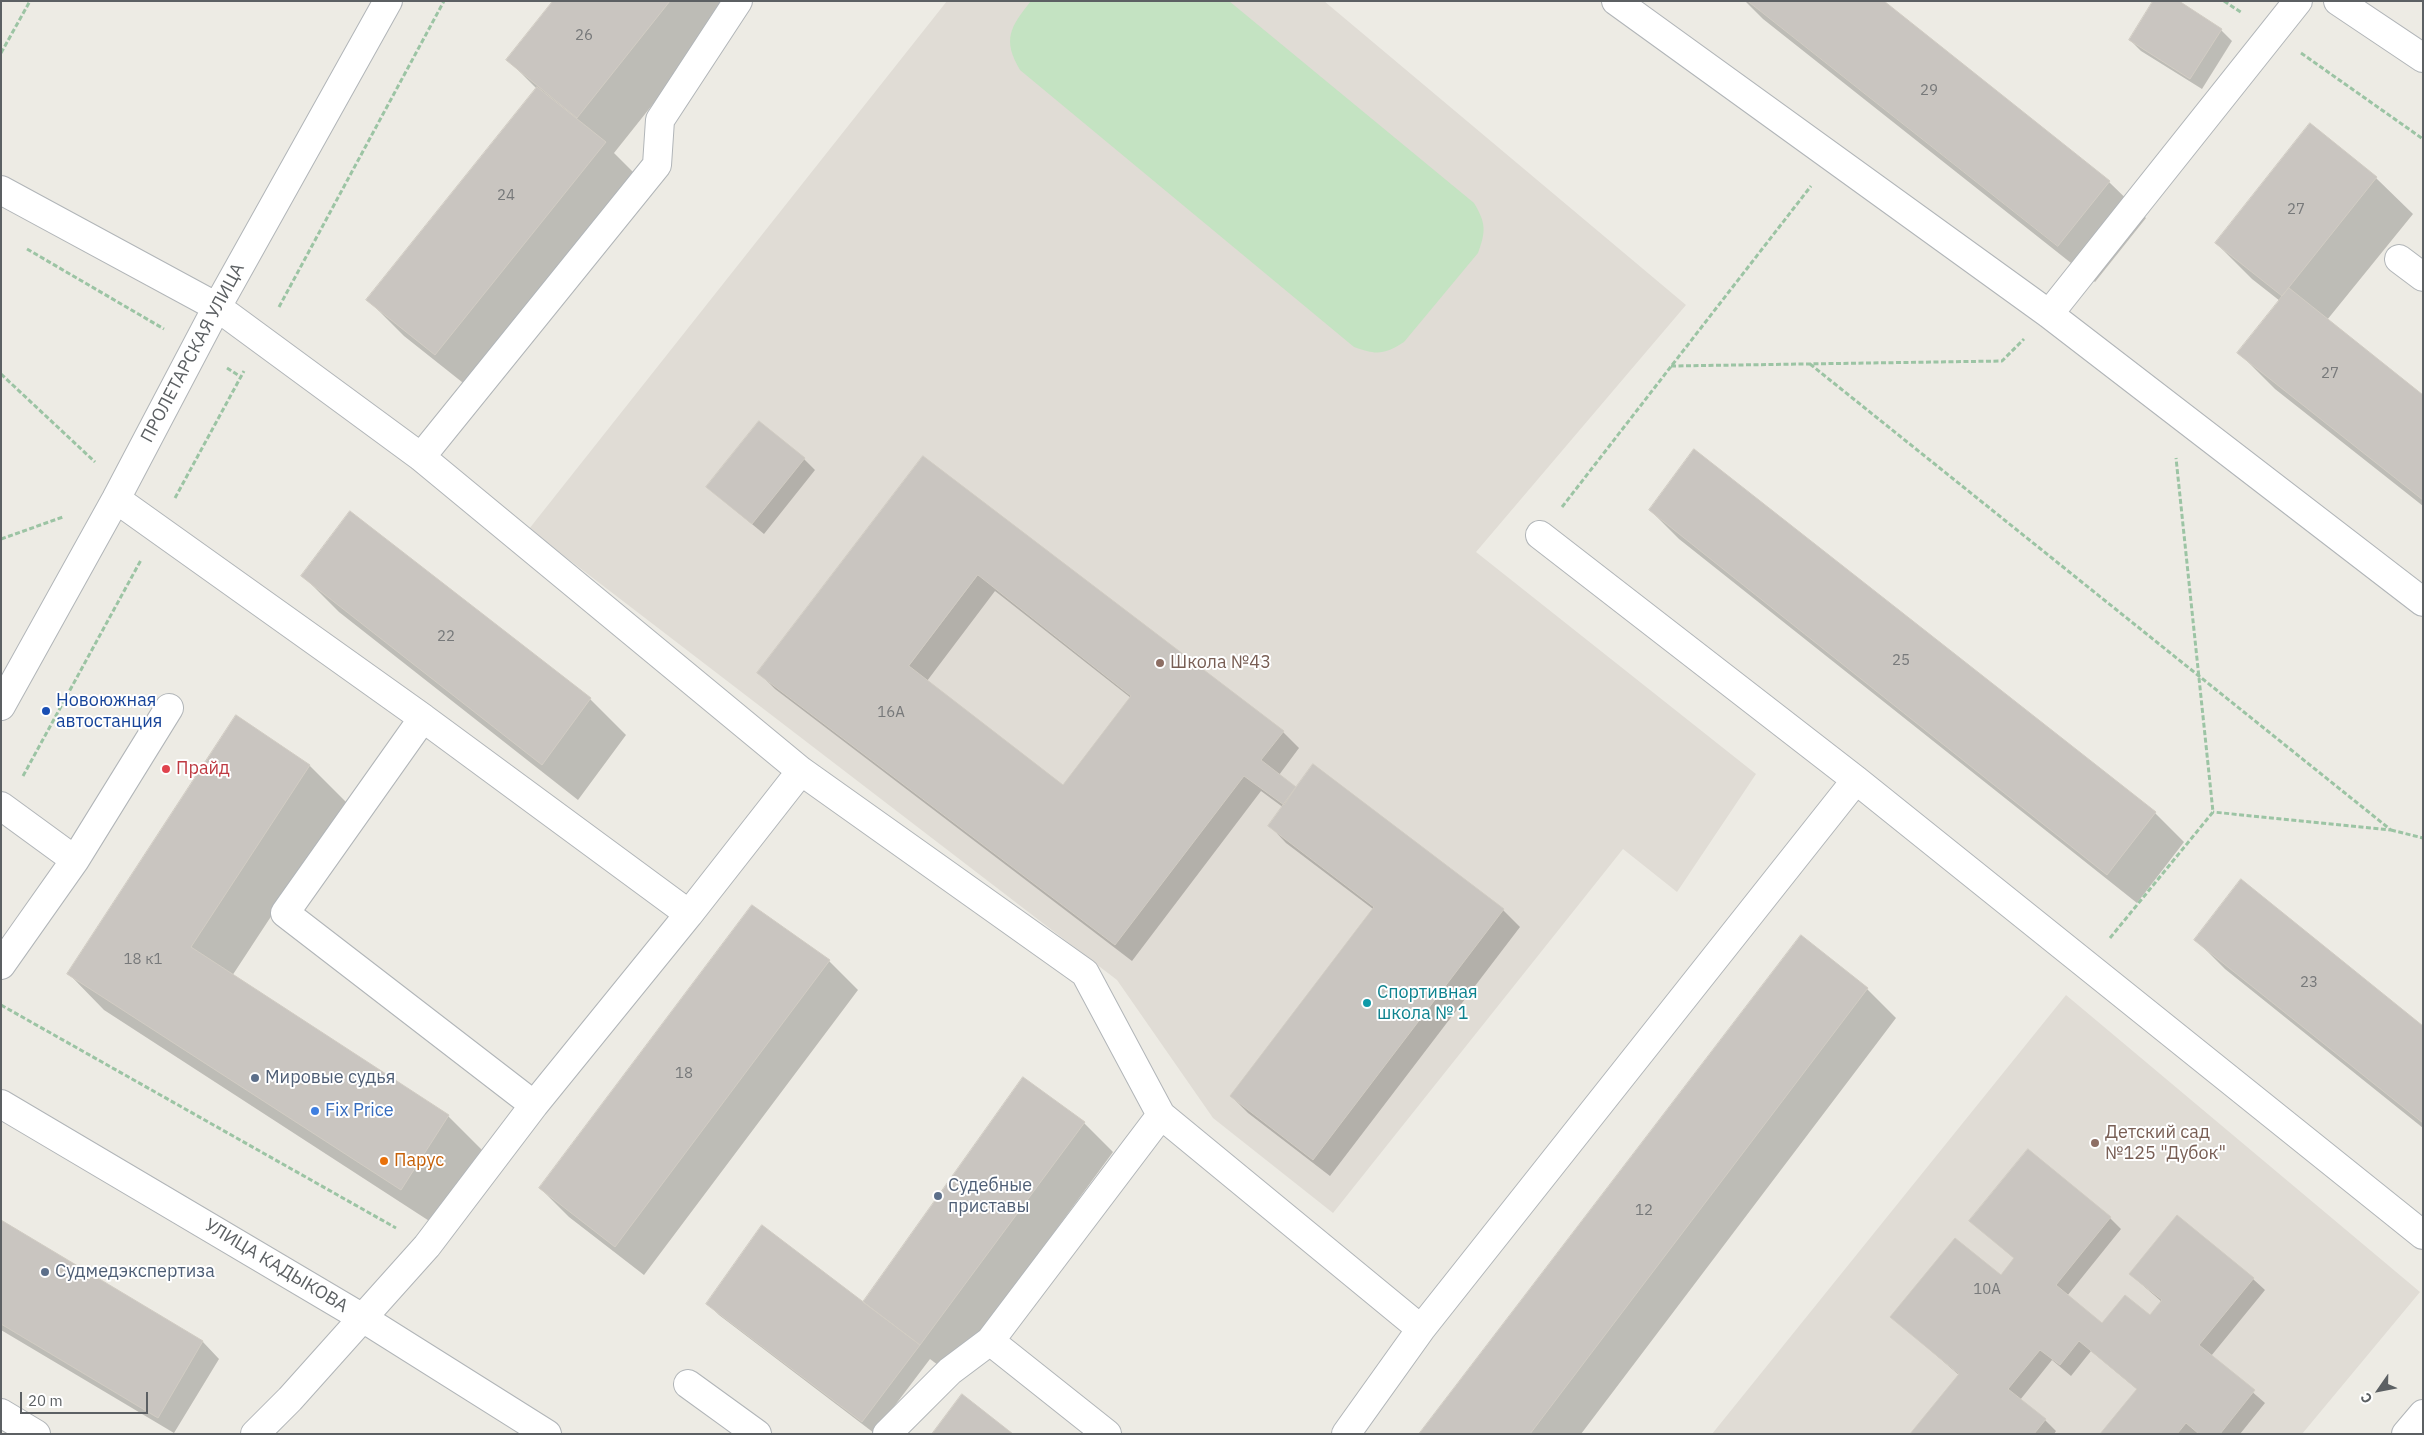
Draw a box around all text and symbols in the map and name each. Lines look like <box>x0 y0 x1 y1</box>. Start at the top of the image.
house number: 26 <box>575 27 593 45</box>
house number: 29 <box>1920 82 1938 100</box>
house number: 24 <box>497 187 515 205</box>
house number: 27 <box>2287 201 2305 219</box>
street label: ПРОЛЕТАРСКАЯ УЛИЦА <box>137 260 249 446</box>
house number: 27 <box>2321 365 2339 383</box>
house number: 22 <box>437 628 455 646</box>
place label: Школа №43 <box>1170 652 1271 674</box>
house number: 25 <box>1892 652 1910 670</box>
marker: Школа №43 <box>1154 657 1166 669</box>
place label: Новоюжная автостанция <box>56 690 162 732</box>
house number: 16А <box>877 704 905 722</box>
marker: Новоюжная автостанция <box>40 705 52 717</box>
place label: Прайд <box>176 758 230 780</box>
marker: Прайд <box>160 763 172 775</box>
house number: 18 к1 <box>124 951 162 969</box>
house number: 23 <box>2300 974 2318 992</box>
place label: Спортивная школа № 1 <box>1377 982 1478 1024</box>
marker: Спортивная школа № 1 <box>1361 997 1373 1009</box>
house number: 18 <box>675 1065 693 1083</box>
place label: Мировые судья <box>265 1067 395 1089</box>
marker: Мировые судья <box>249 1072 261 1084</box>
place label: Fix Price <box>325 1100 394 1122</box>
marker: Fix Price <box>309 1105 321 1117</box>
place label: Детский сад №125 "Дубок" <box>2105 1122 2226 1164</box>
marker: Детский сад №125 "Дубок" <box>2089 1137 2101 1149</box>
place label: Парус <box>394 1150 444 1172</box>
marker: Парус <box>378 1155 390 1167</box>
place label: Судебные приставы <box>948 1175 1032 1218</box>
marker: Судебные приставы <box>932 1190 944 1202</box>
house number: 12 <box>1635 1202 1653 1220</box>
street label: УЛИЦА КАДЫКОВА <box>200 1215 352 1317</box>
place label: Судмедэкспертиза <box>55 1261 215 1283</box>
marker: Судмедэкспертиза <box>39 1266 51 1278</box>
house number: 10А <box>1973 1281 2001 1299</box>
north arrow <box>2354 1365 2404 1415</box>
scale bar <box>22 1382 150 1414</box>
text: С <box>2356 1389 2376 1407</box>
text: 20 m <box>28 1391 63 1410</box>

